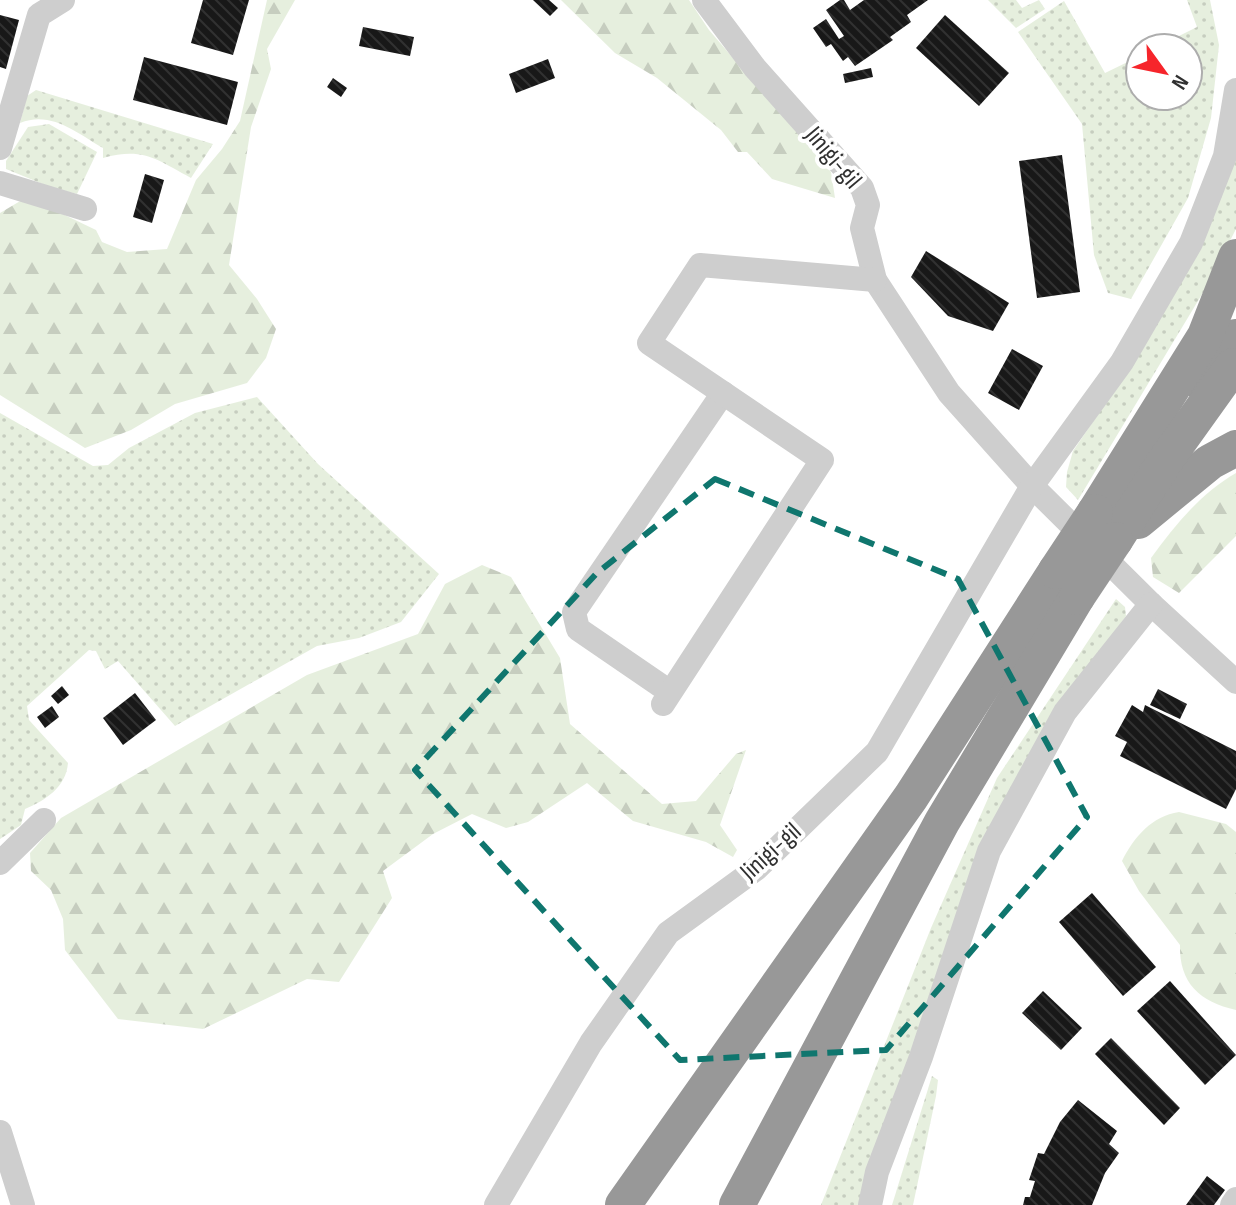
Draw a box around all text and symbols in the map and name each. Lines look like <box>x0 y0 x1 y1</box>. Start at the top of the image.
north arrow <box>1124 32 1204 112</box>
text: N <box>1165 70 1194 94</box>
street label: Jinigi-gil <box>797 120 868 195</box>
street label: Jinigi-gil <box>733 817 808 888</box>

